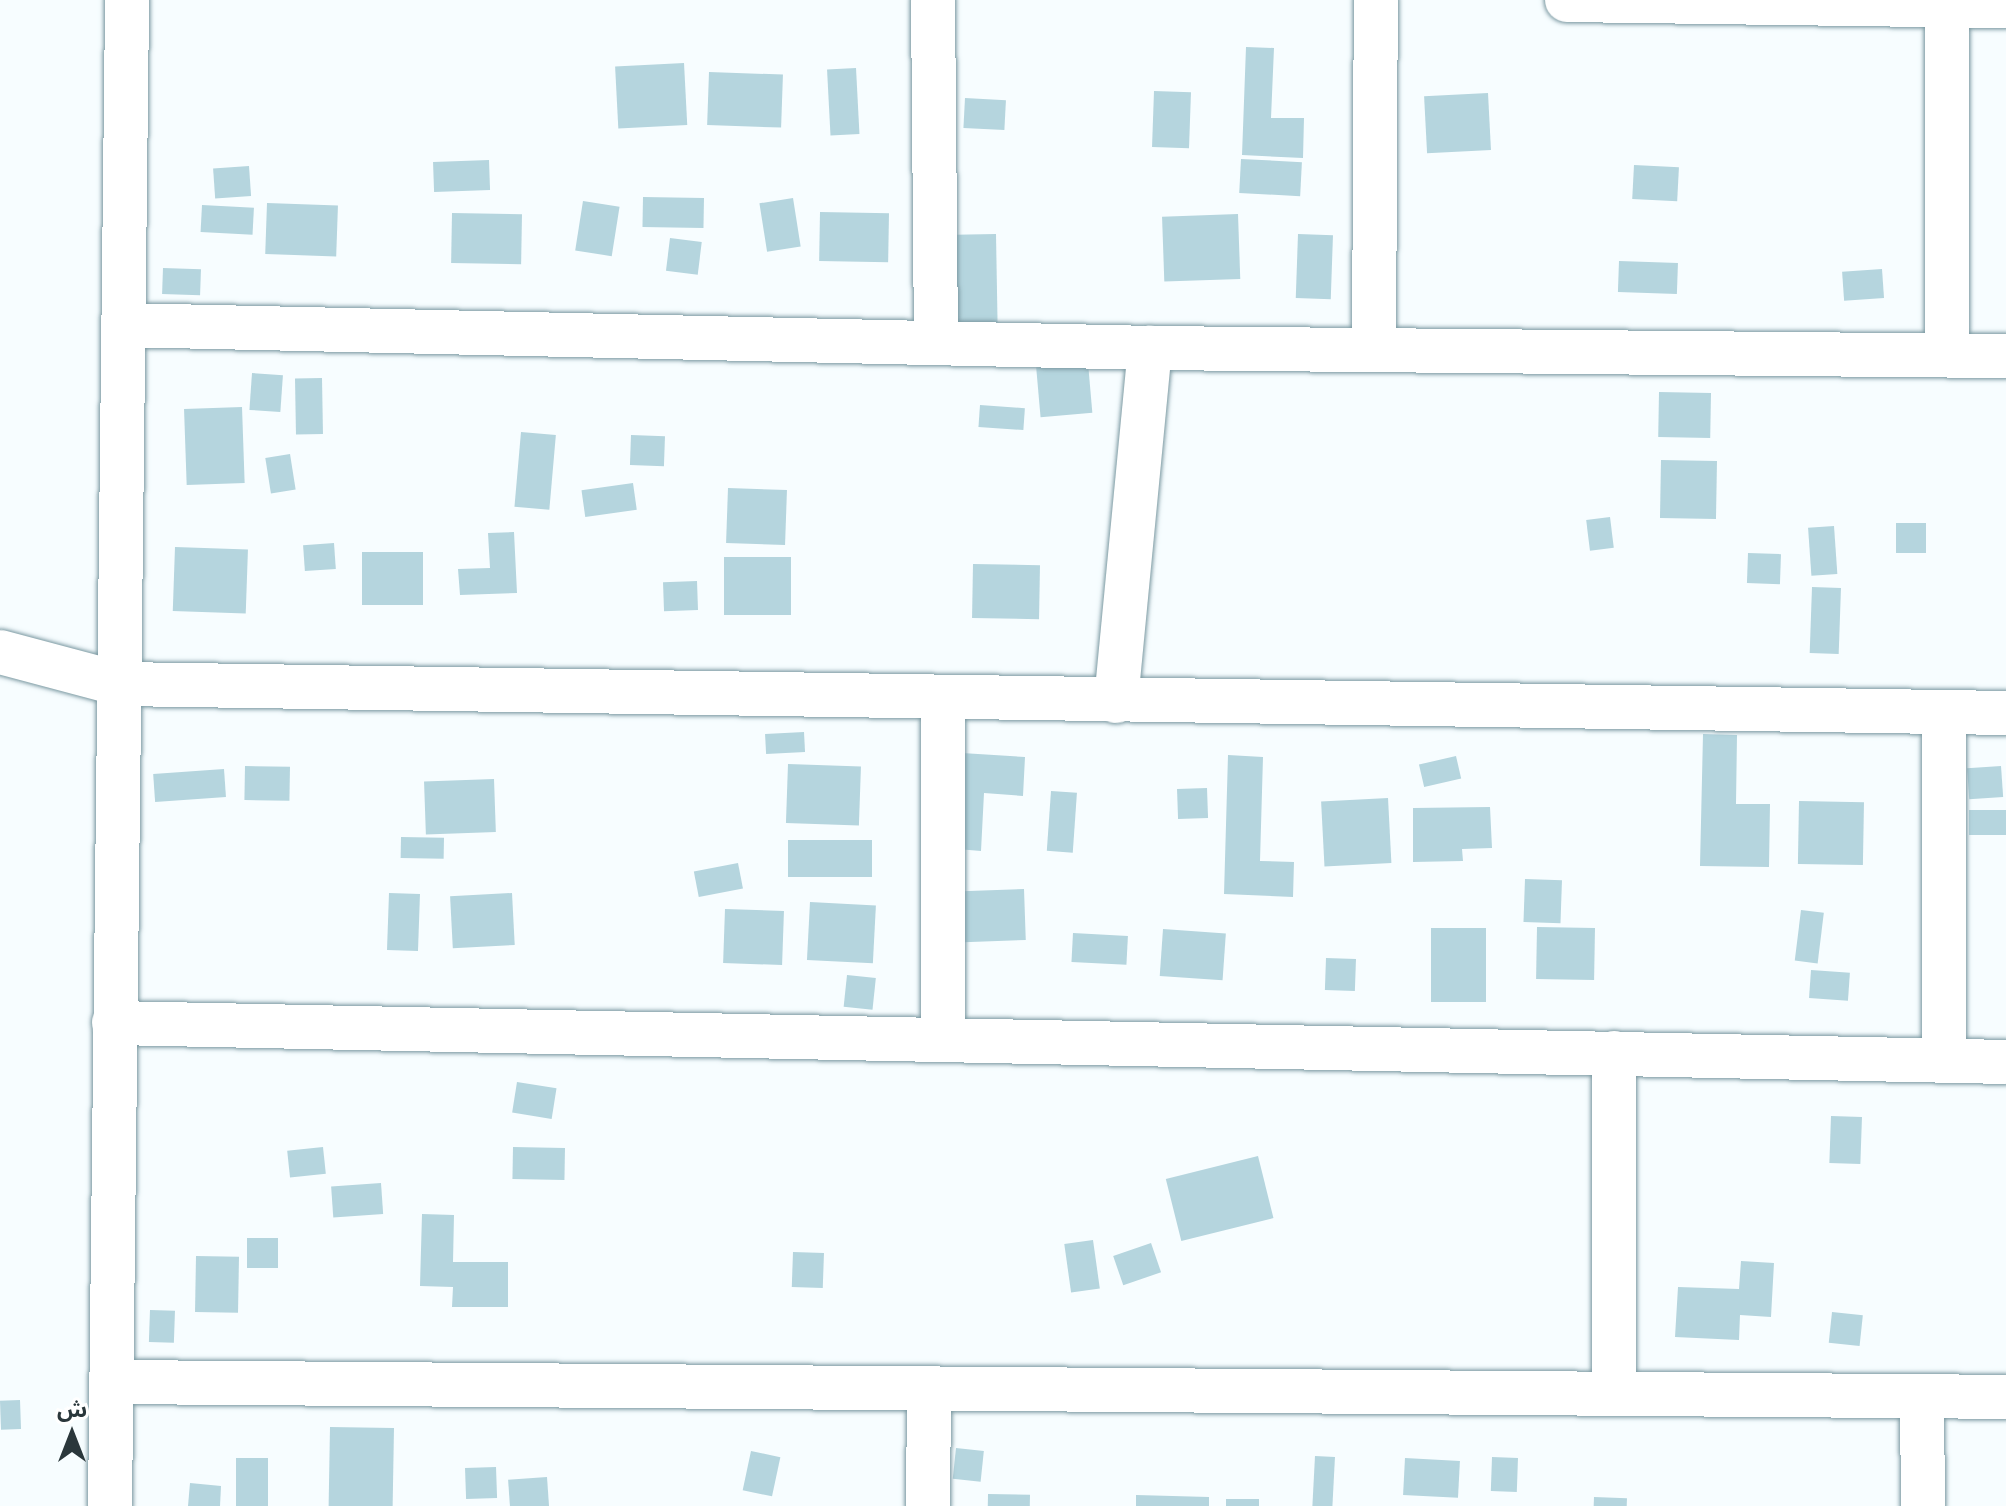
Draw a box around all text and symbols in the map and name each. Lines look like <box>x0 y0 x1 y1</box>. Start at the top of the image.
north arrow <box>32 1394 112 1474</box>
text: ش <box>57 1397 87 1423</box>

